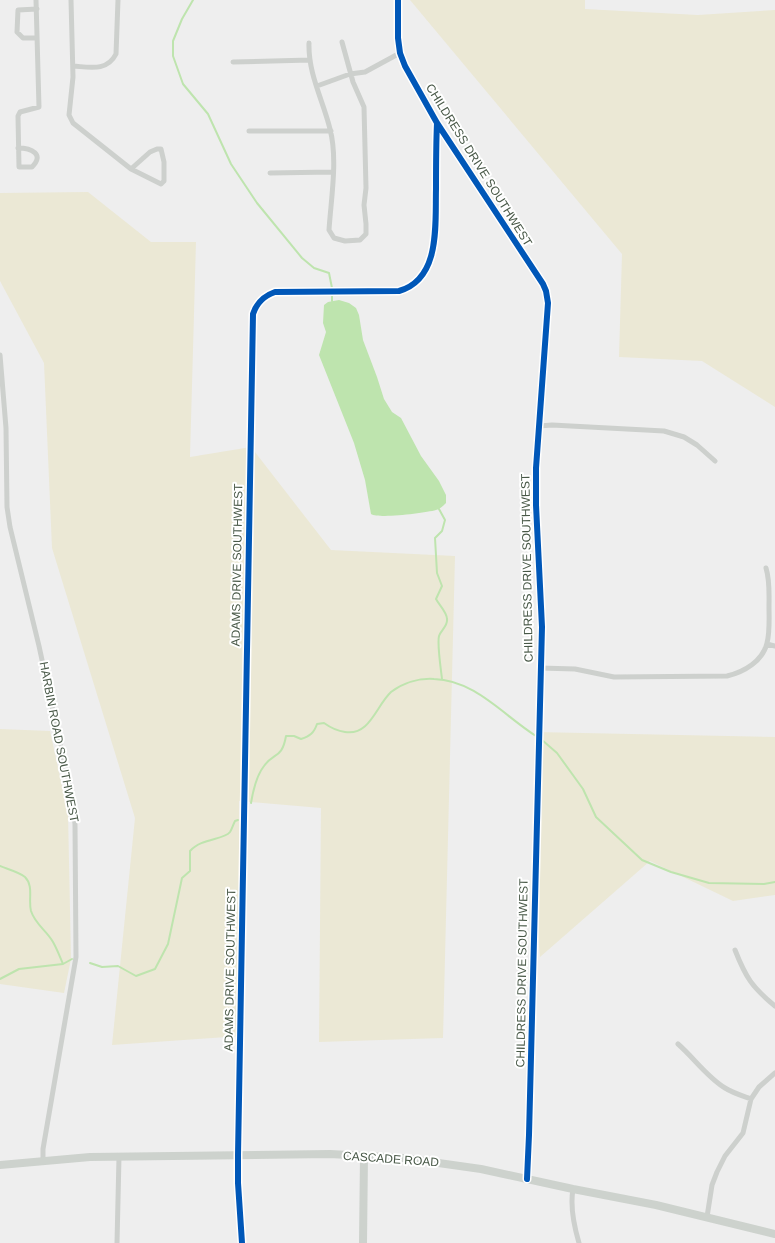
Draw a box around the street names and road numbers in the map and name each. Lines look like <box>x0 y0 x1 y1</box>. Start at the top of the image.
street label: CHILDRESS DRIVE SOUTHWEST <box>423 81 535 249</box>
street label: CHILDRESS DRIVE SOUTHWEST <box>518 473 536 662</box>
street label: ADAMS DRIVE SOUTHWEST <box>229 483 245 646</box>
street label: HARBIN ROAD SOUTHWEST <box>37 660 82 824</box>
street label: CHILDRESS DRIVE SOUTHWEST <box>513 878 531 1067</box>
street label: ADAMS DRIVE SOUTHWEST <box>222 888 238 1051</box>
street label: CASCADE ROAD <box>343 1149 440 1169</box>

